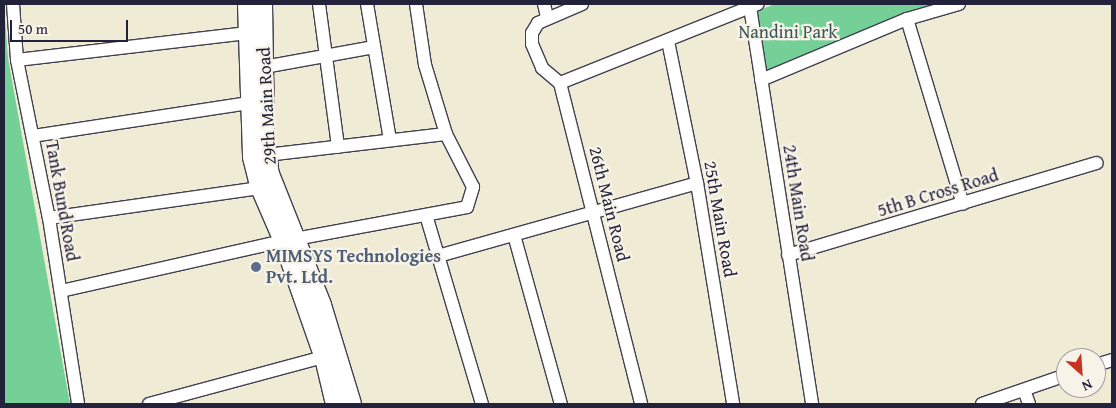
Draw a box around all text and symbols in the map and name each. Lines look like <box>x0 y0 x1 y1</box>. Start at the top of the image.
scale bar <box>12 10 130 42</box>
text: 50 m <box>18 18 48 39</box>
park label: Nandini Park <box>739 21 837 43</box>
street label: 29th Main Road <box>253 47 281 165</box>
street label: Tank Bund Road <box>41 139 83 263</box>
street label: 24th Main Road <box>778 143 818 263</box>
street label: 26th Main Road <box>584 144 634 264</box>
street label: 25th Main Road <box>699 159 741 279</box>
street label: 5th B Cross Road <box>875 164 1001 222</box>
place label: MIMSYS Technologies Pvt. Ltd. <box>266 246 441 288</box>
marker: MIMSYS Technologies Pvt. Ltd. <box>250 261 262 273</box>
north arrow <box>1056 348 1106 398</box>
text: N <box>1079 375 1096 397</box>

